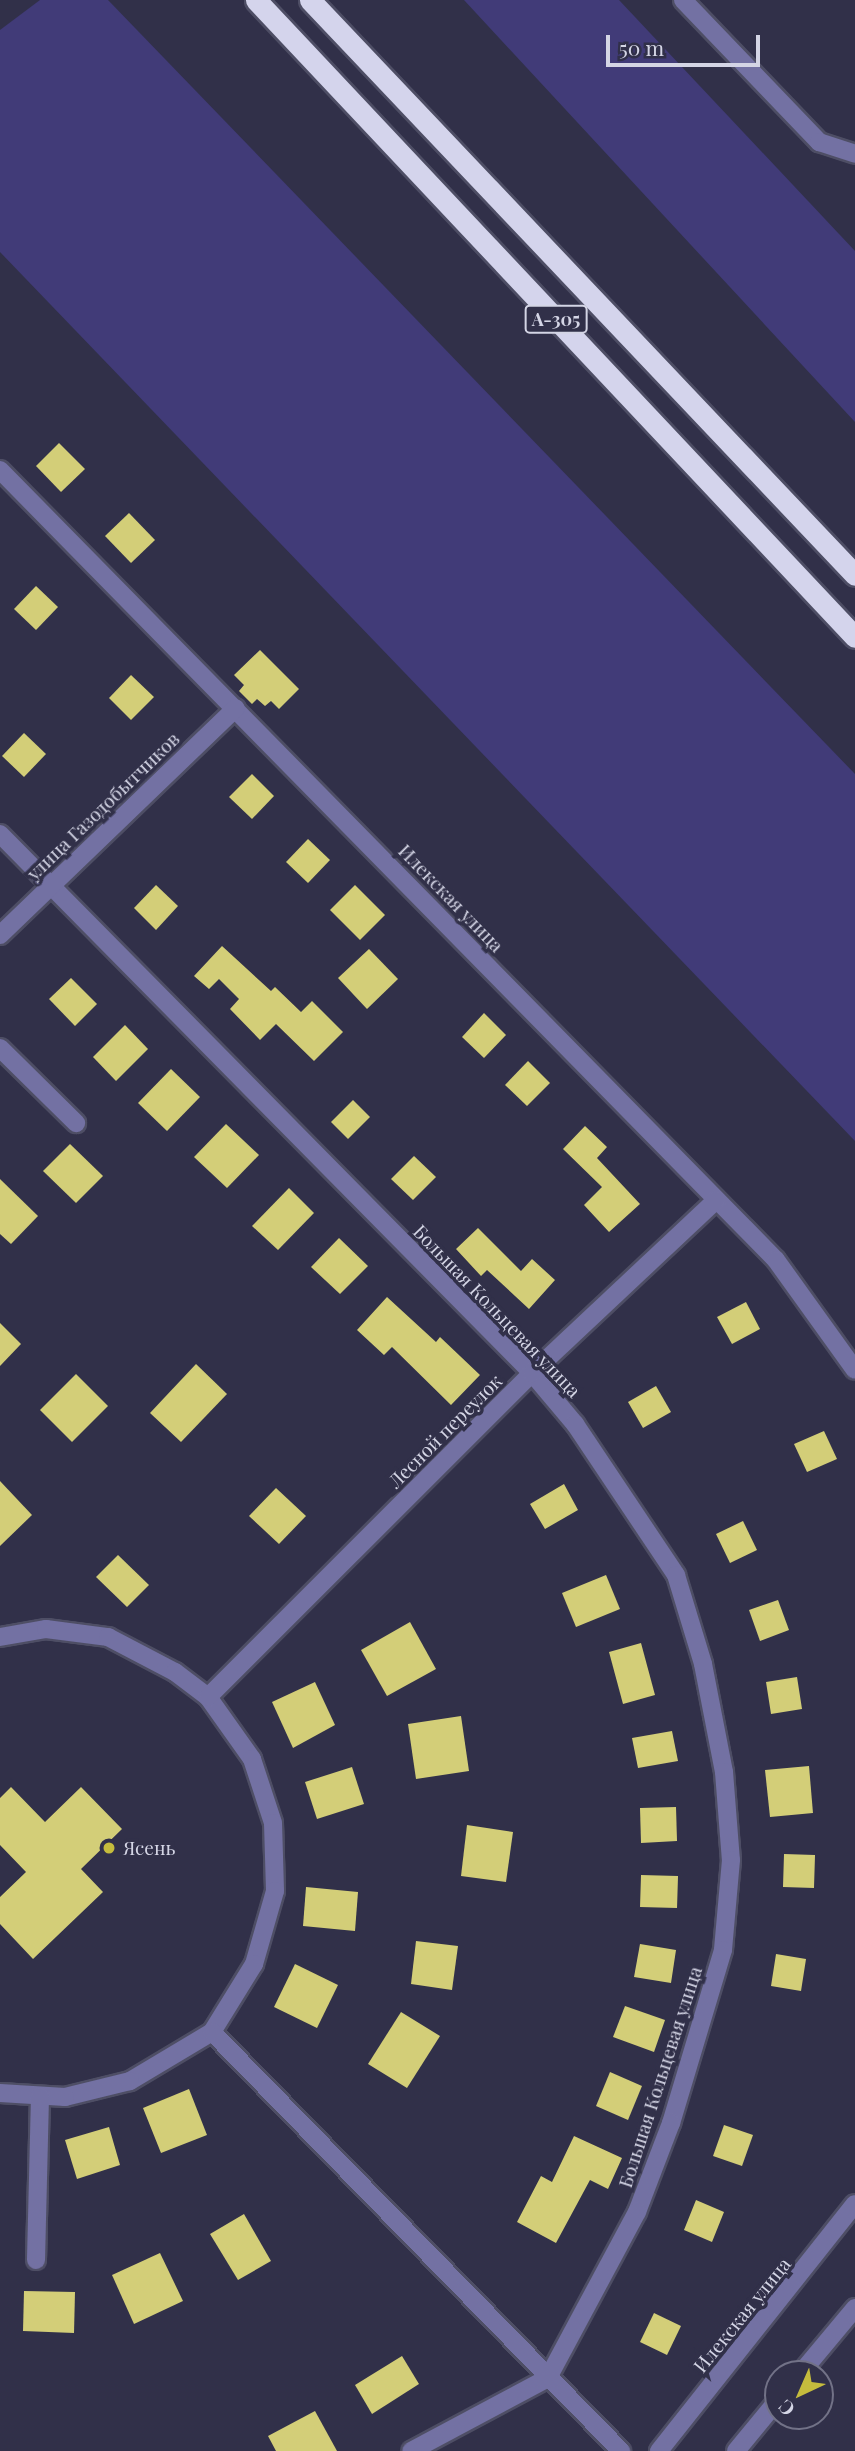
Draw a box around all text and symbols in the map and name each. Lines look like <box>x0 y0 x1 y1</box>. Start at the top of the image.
scale bar <box>610 21 764 65</box>
text: 50 m <box>619 33 664 61</box>
road number: А-305 <box>524 304 588 334</box>
street label: улица Газодобытчиков <box>22 727 184 885</box>
street label: Илекская улица <box>394 839 508 957</box>
street label: Большая Кольцевая улица <box>409 1220 585 1402</box>
street label: Лесной переулок <box>383 1369 507 1493</box>
place label: Ясень <box>123 1837 175 1859</box>
marker: Ясень <box>101 1840 117 1856</box>
street label: Большая Кольцевая улица <box>613 1964 707 2190</box>
street label: Илекская улица <box>689 2253 795 2377</box>
north arrow <box>764 2360 834 2430</box>
text: С <box>772 2395 800 2423</box>

